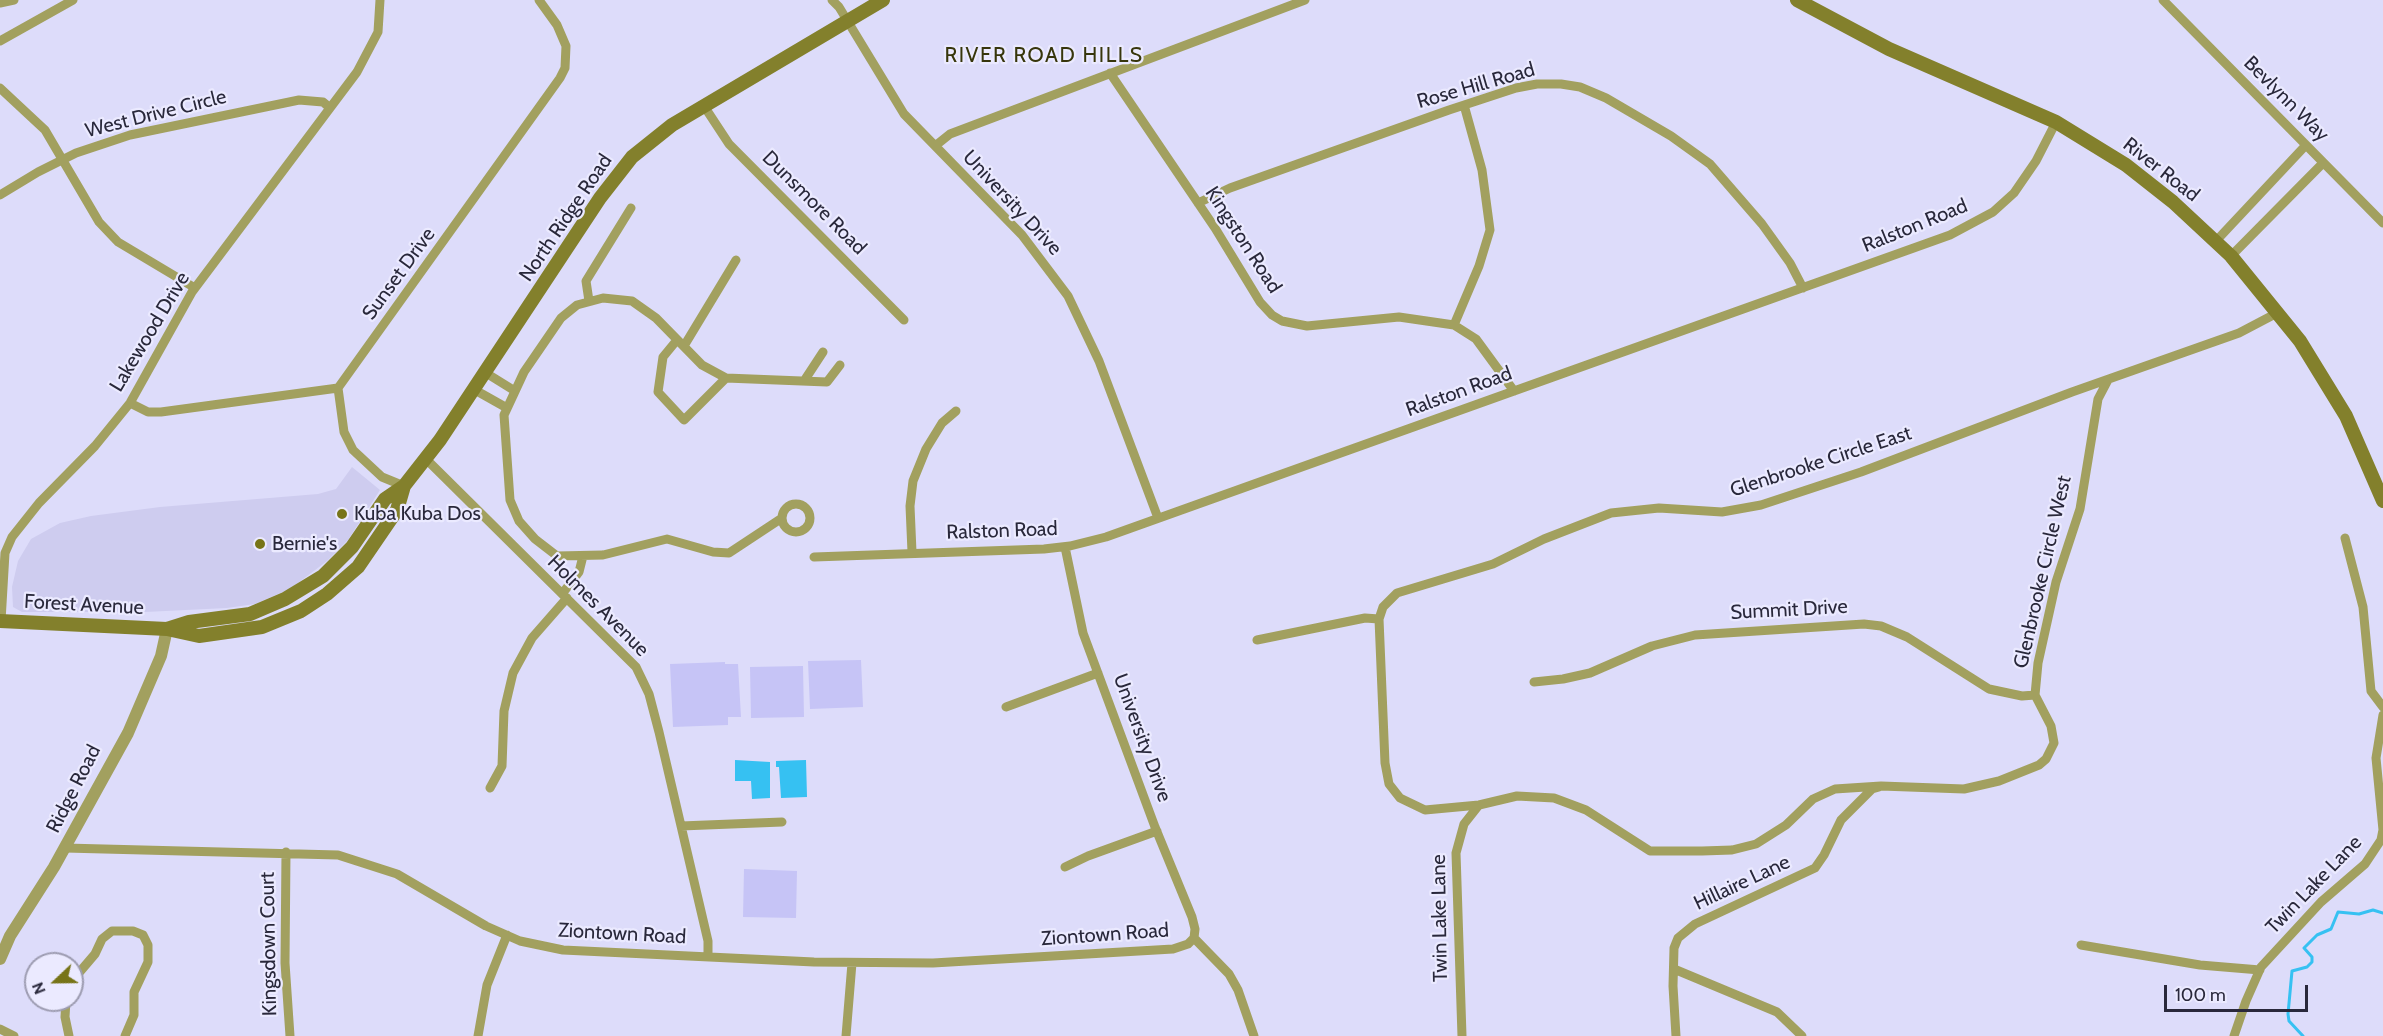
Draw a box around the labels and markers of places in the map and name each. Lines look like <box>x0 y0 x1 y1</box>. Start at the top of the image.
place label: Kuba Kuba Dos <box>354 502 481 526</box>
marker: Kuba Kuba Dos <box>335 507 349 521</box>
place label: Bernie's <box>272 532 337 556</box>
marker: Bernie's <box>253 537 267 551</box>

